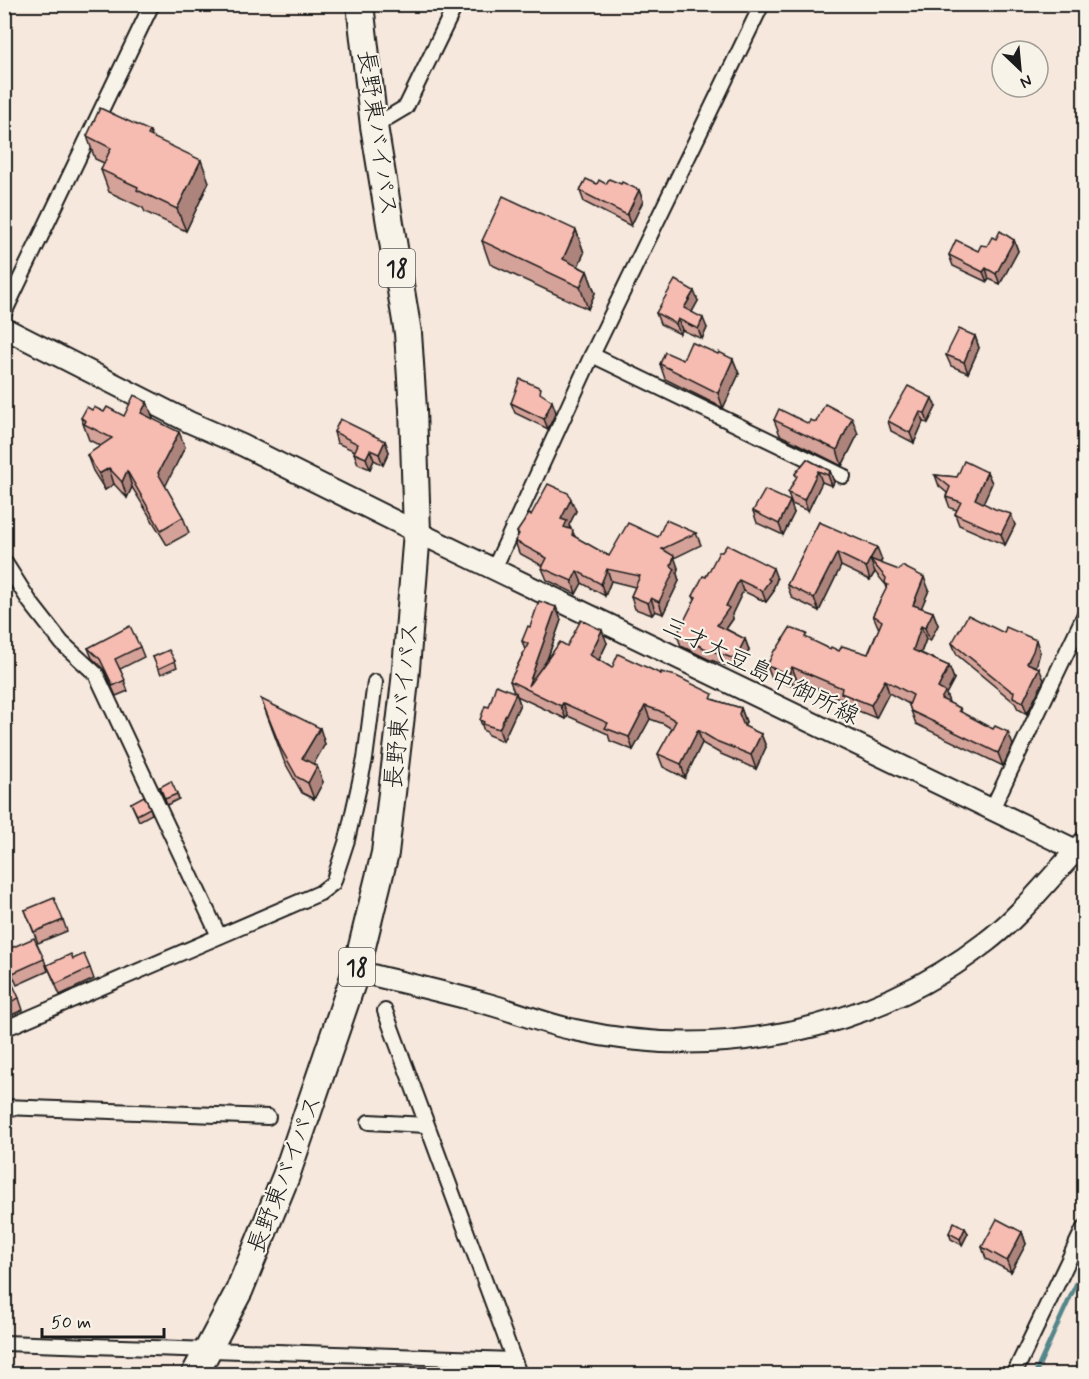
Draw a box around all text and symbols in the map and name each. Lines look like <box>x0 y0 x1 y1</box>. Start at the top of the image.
north arrow <box>990 39 1050 99</box>
street label: 長野東バイパス <box>350 48 404 218</box>
text: N <box>1017 69 1035 93</box>
road number: 18 <box>379 249 415 287</box>
street label: 三才大豆島中御所線 <box>656 610 864 733</box>
street label: 長野東バイパス <box>378 620 427 790</box>
road number: 18 <box>339 948 375 986</box>
street label: 長野東バイパス <box>241 1091 330 1258</box>
scale bar <box>42 1301 164 1339</box>
text: 50 m <box>51 1311 91 1335</box>

